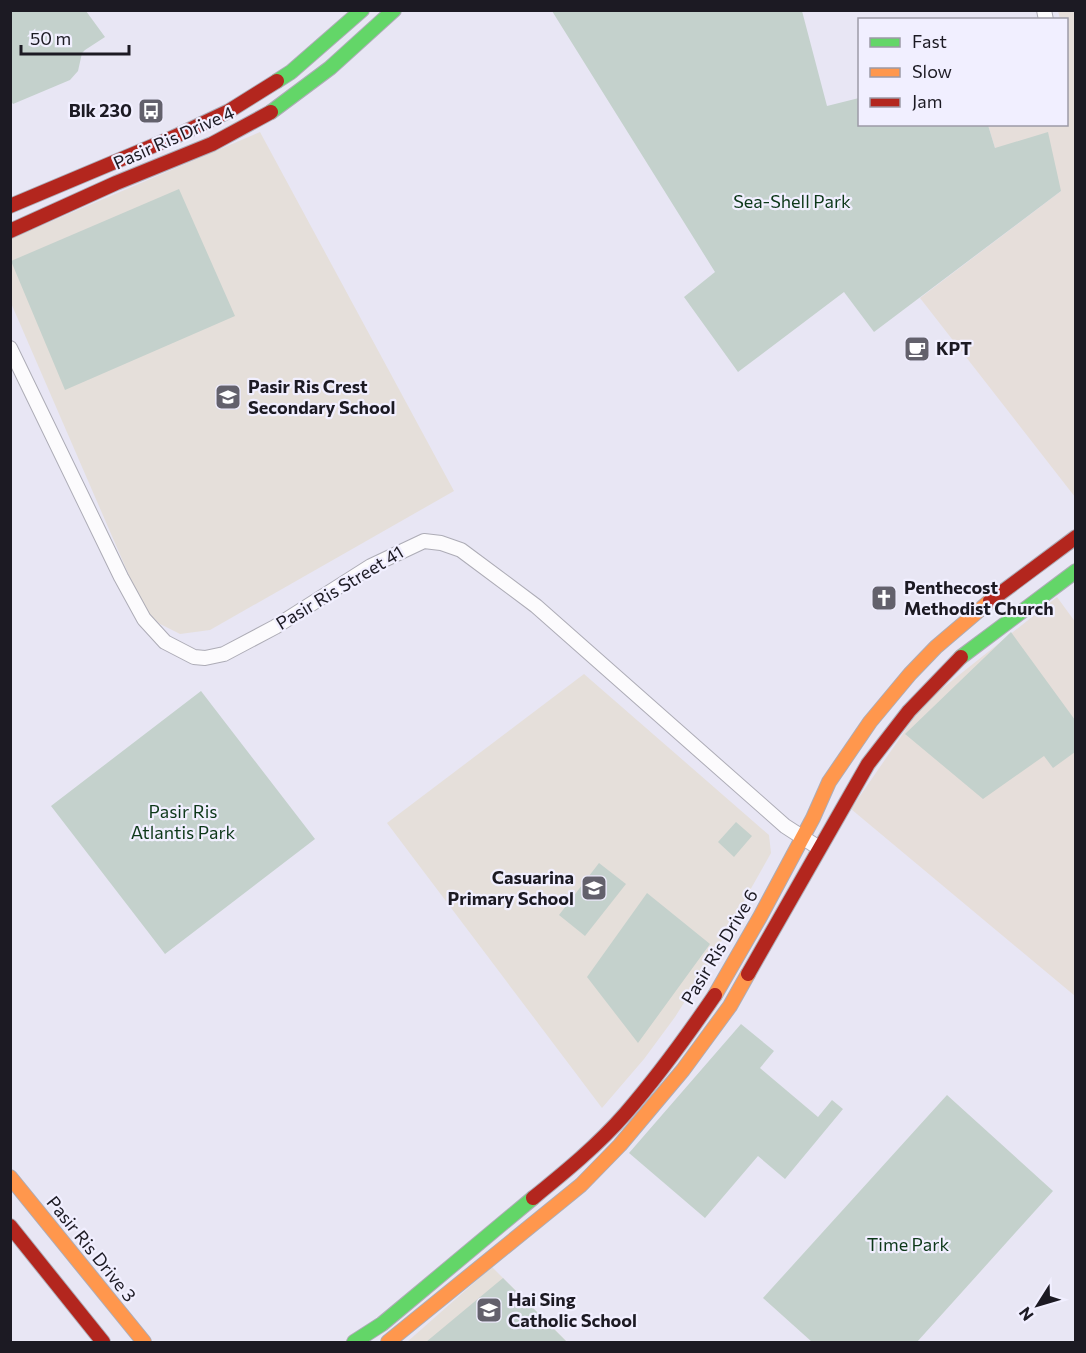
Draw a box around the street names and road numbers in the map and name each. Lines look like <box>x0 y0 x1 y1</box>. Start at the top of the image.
street label: Pasir Ris Drive 4 <box>110 100 238 174</box>
street label: Pasir Ris Street 41 <box>272 540 407 634</box>
street label: Pasir Ris Drive 6 <box>676 885 762 1008</box>
street label: Pasir Ris Drive 3 <box>42 1191 141 1306</box>

